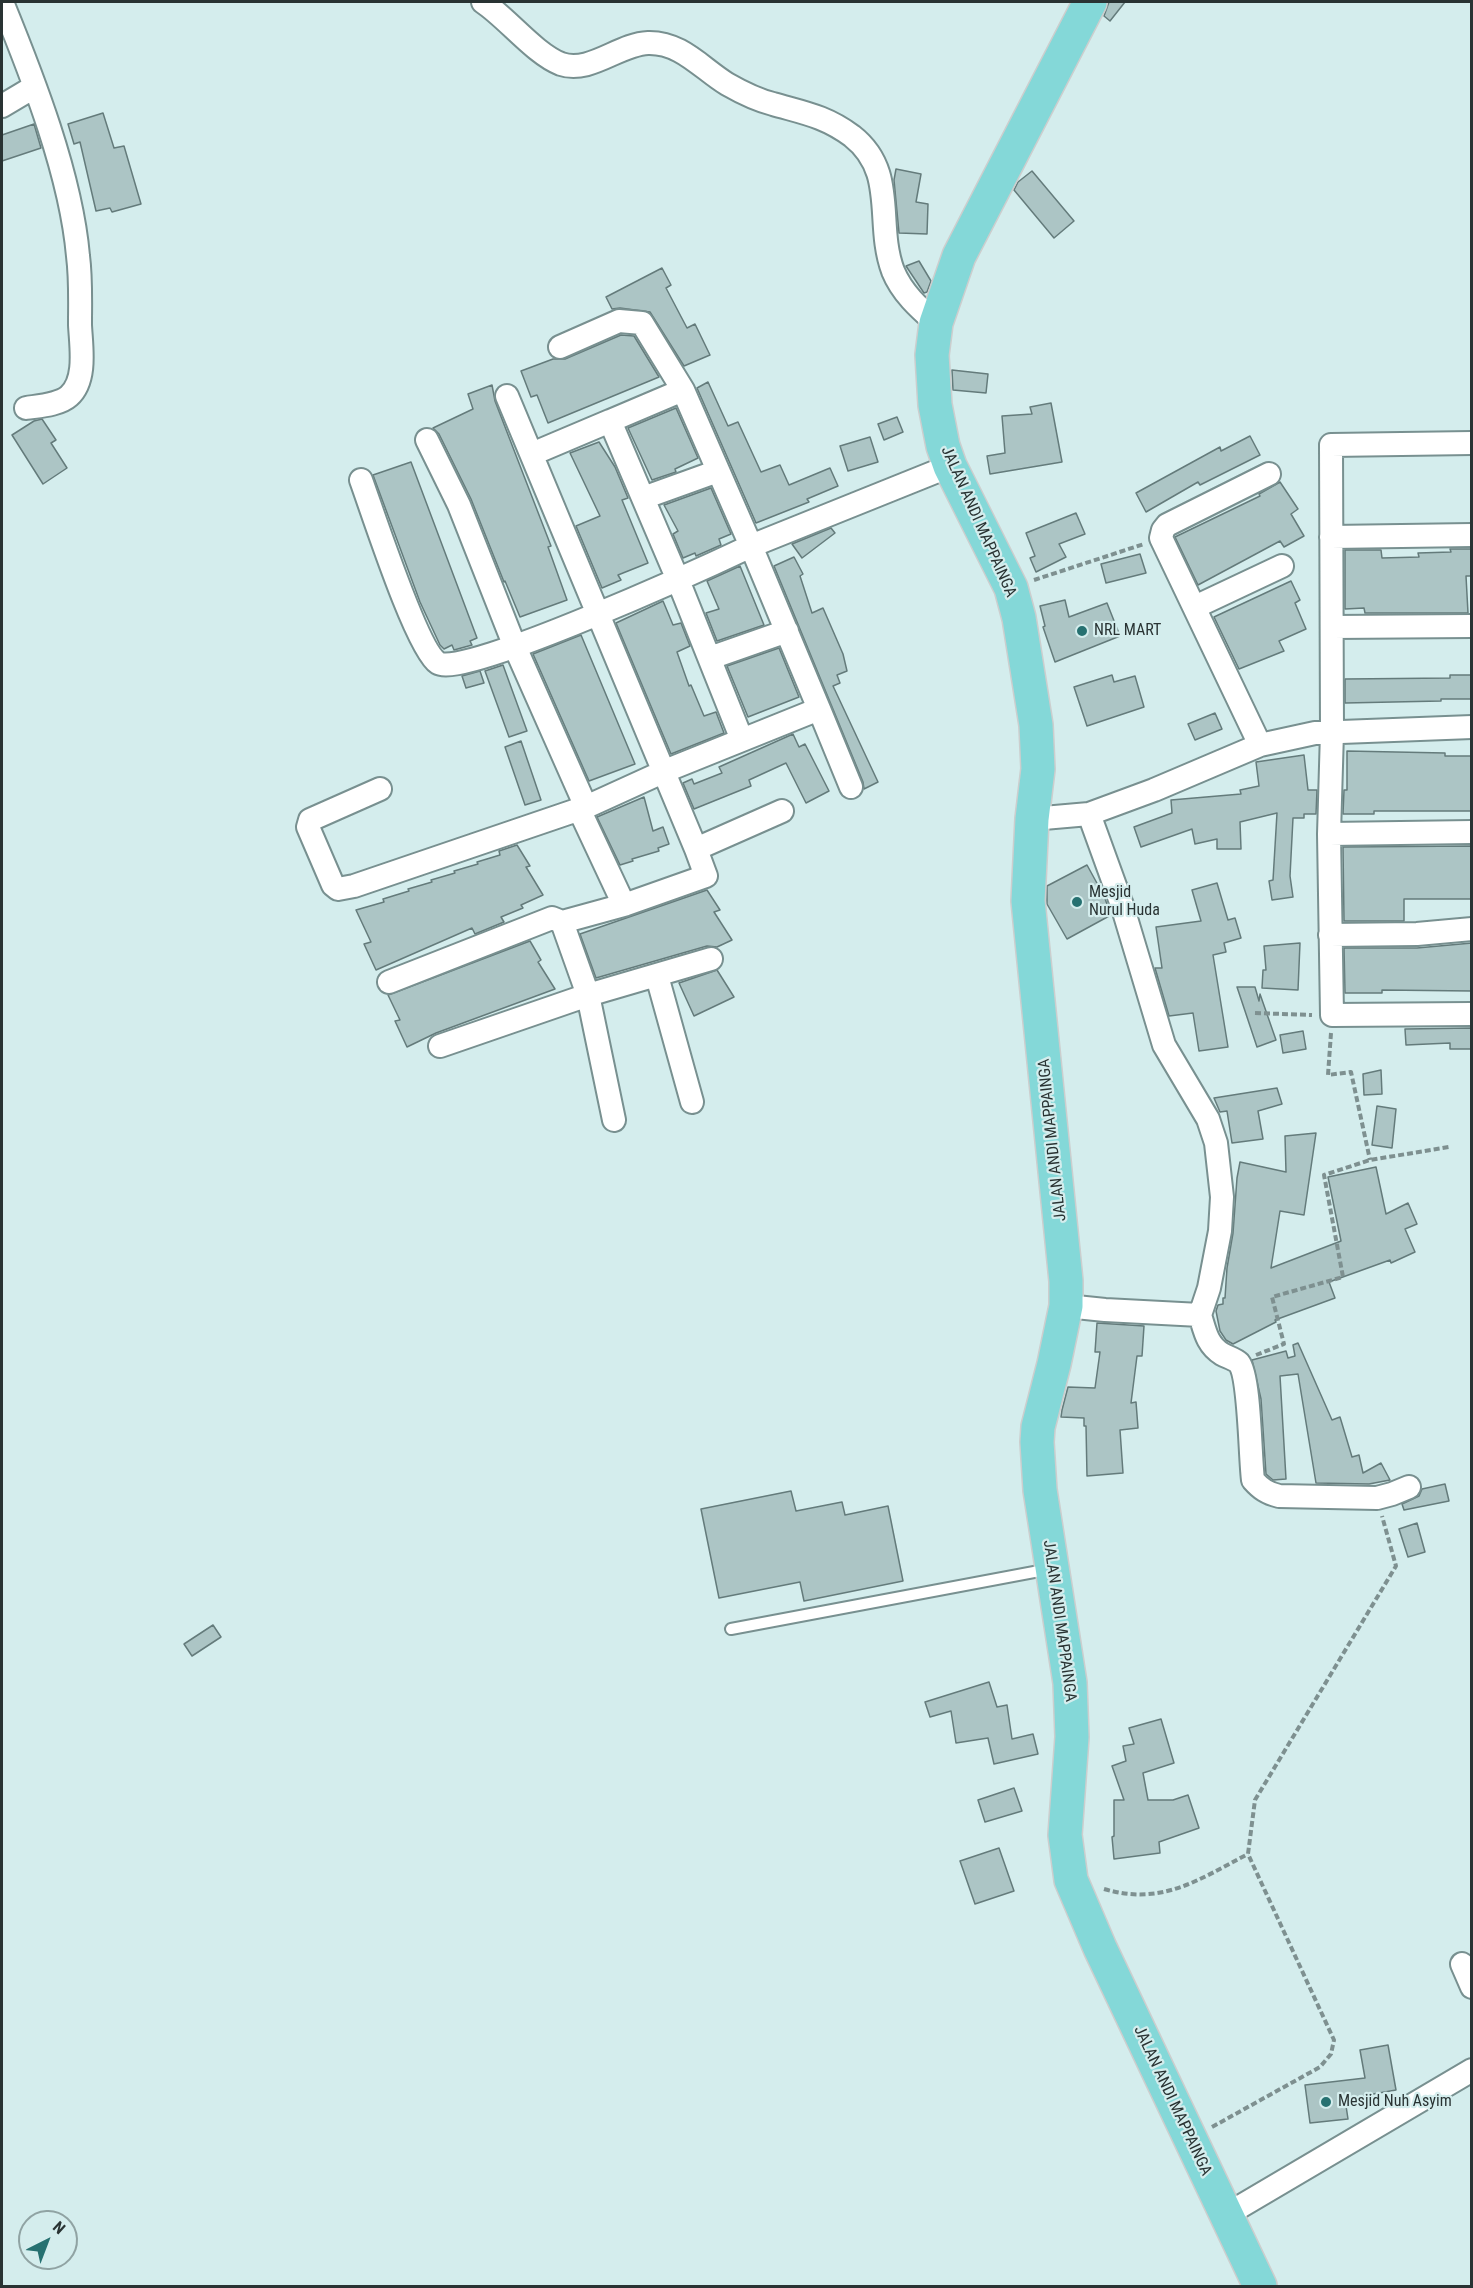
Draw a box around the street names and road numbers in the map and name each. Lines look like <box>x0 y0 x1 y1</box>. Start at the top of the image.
street label: JALAN ANDI MAPPAINGA <box>936 444 1020 600</box>
street label: JALAN ANDI MAPPAINGA <box>1035 1058 1071 1222</box>
street label: JALAN ANDI MAPPAINGA <box>1038 1539 1080 1703</box>
street label: JALAN ANDI MAPPAINGA <box>1129 2023 1215 2179</box>

